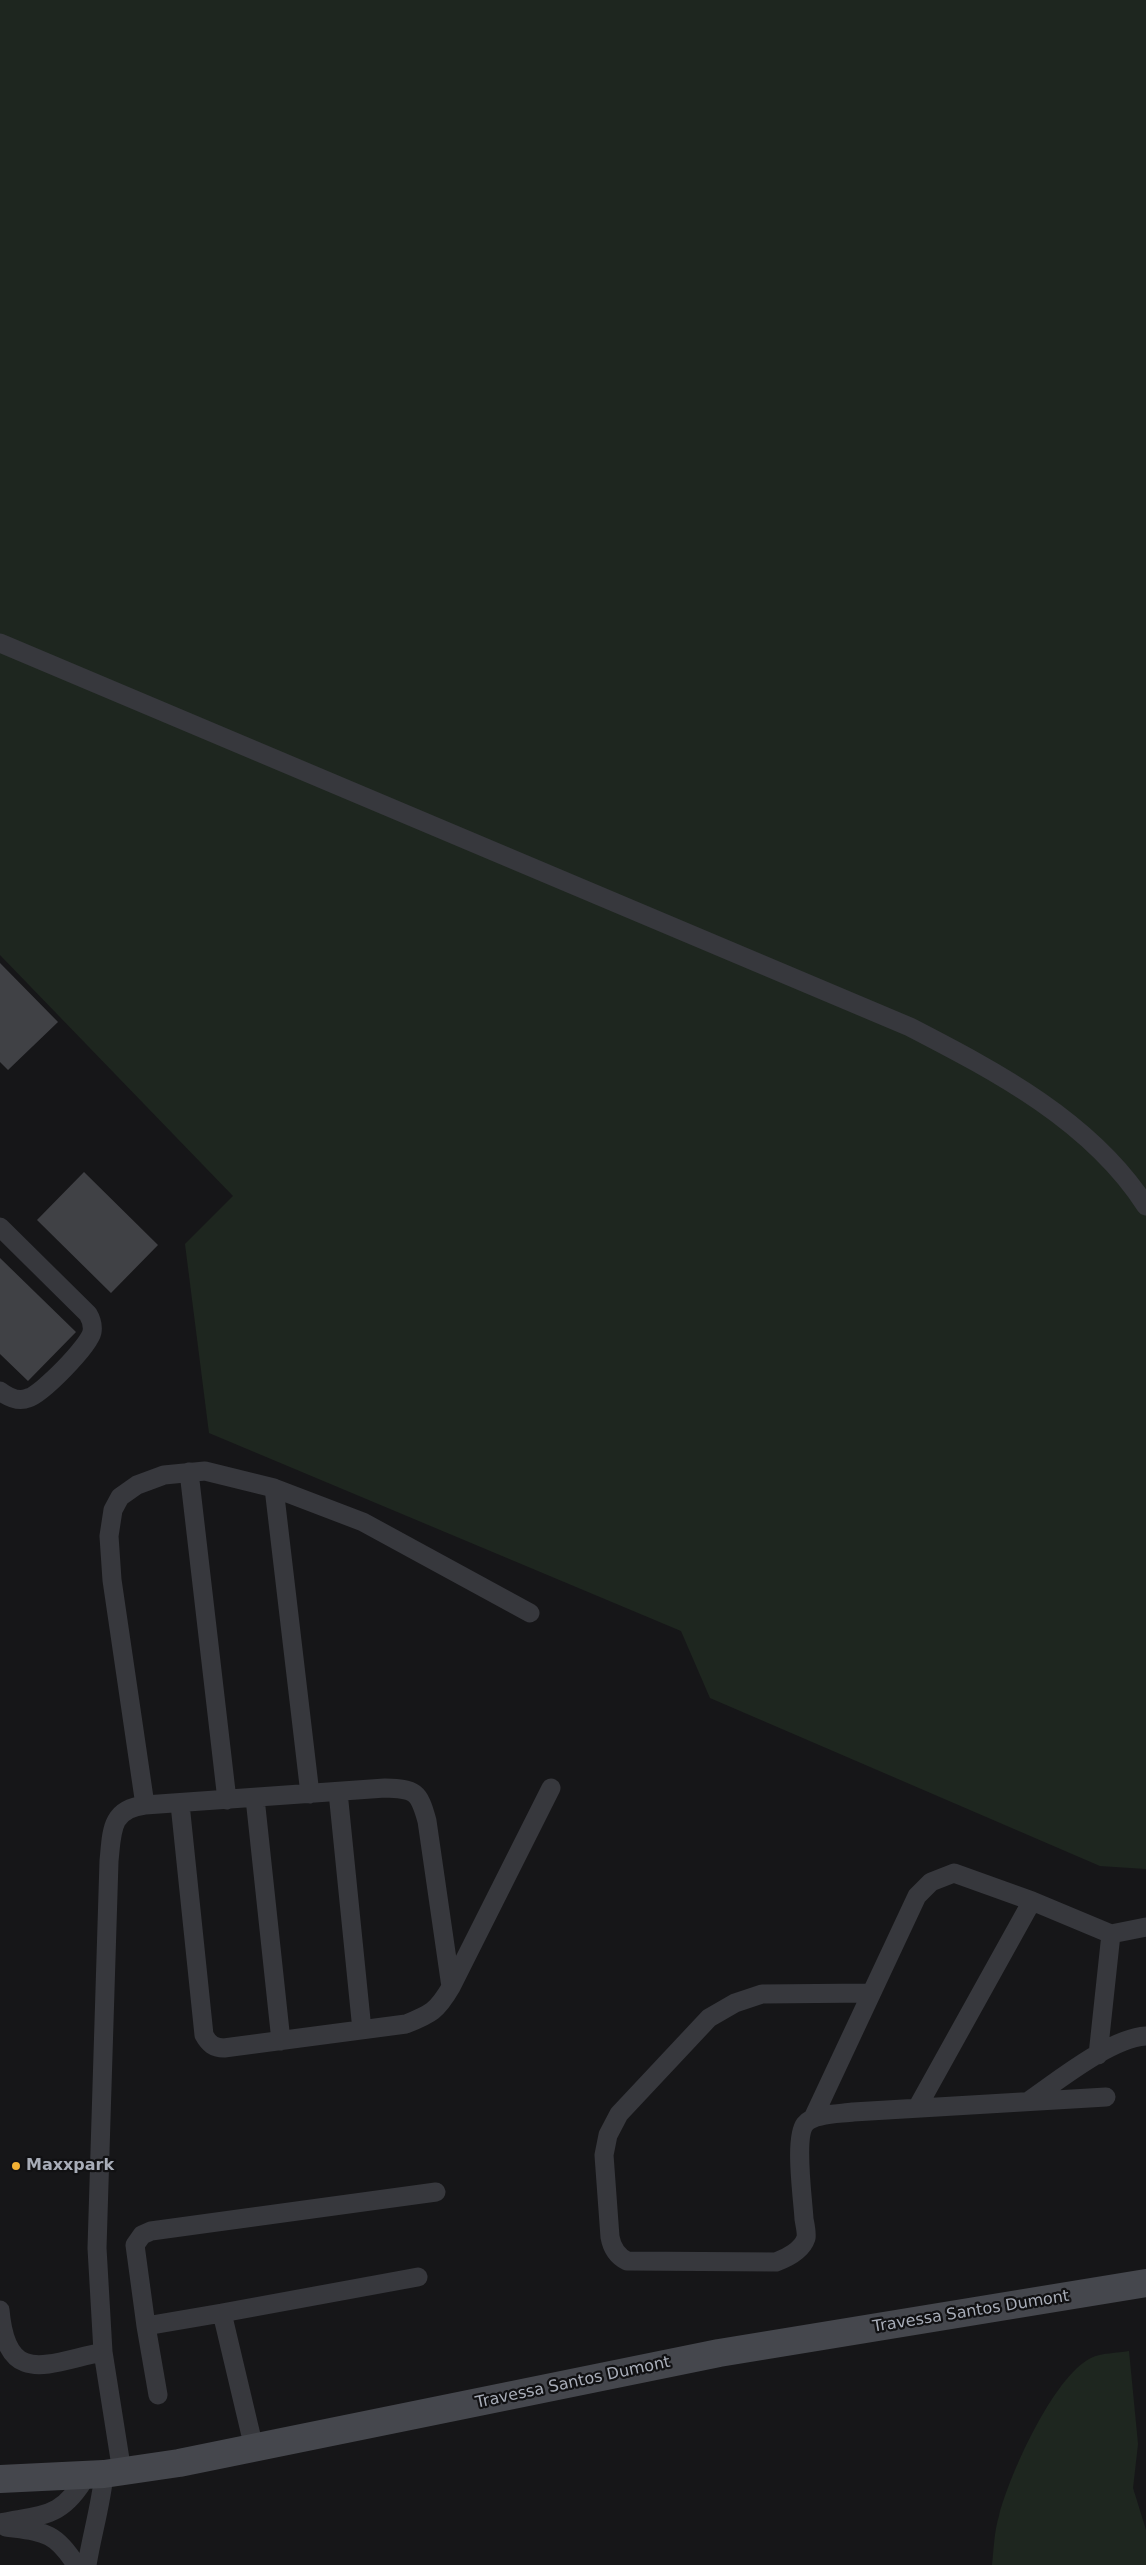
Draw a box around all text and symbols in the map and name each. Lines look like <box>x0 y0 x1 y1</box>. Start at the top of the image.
place label: Maxxpark <box>26 2156 114 2176</box>
marker: Maxxpark <box>10 2160 22 2172</box>
street label: Travessa Santos Dumont <box>871 2287 1071 2337</box>
street label: Travessa Santos Dumont <box>474 2353 672 2413</box>

